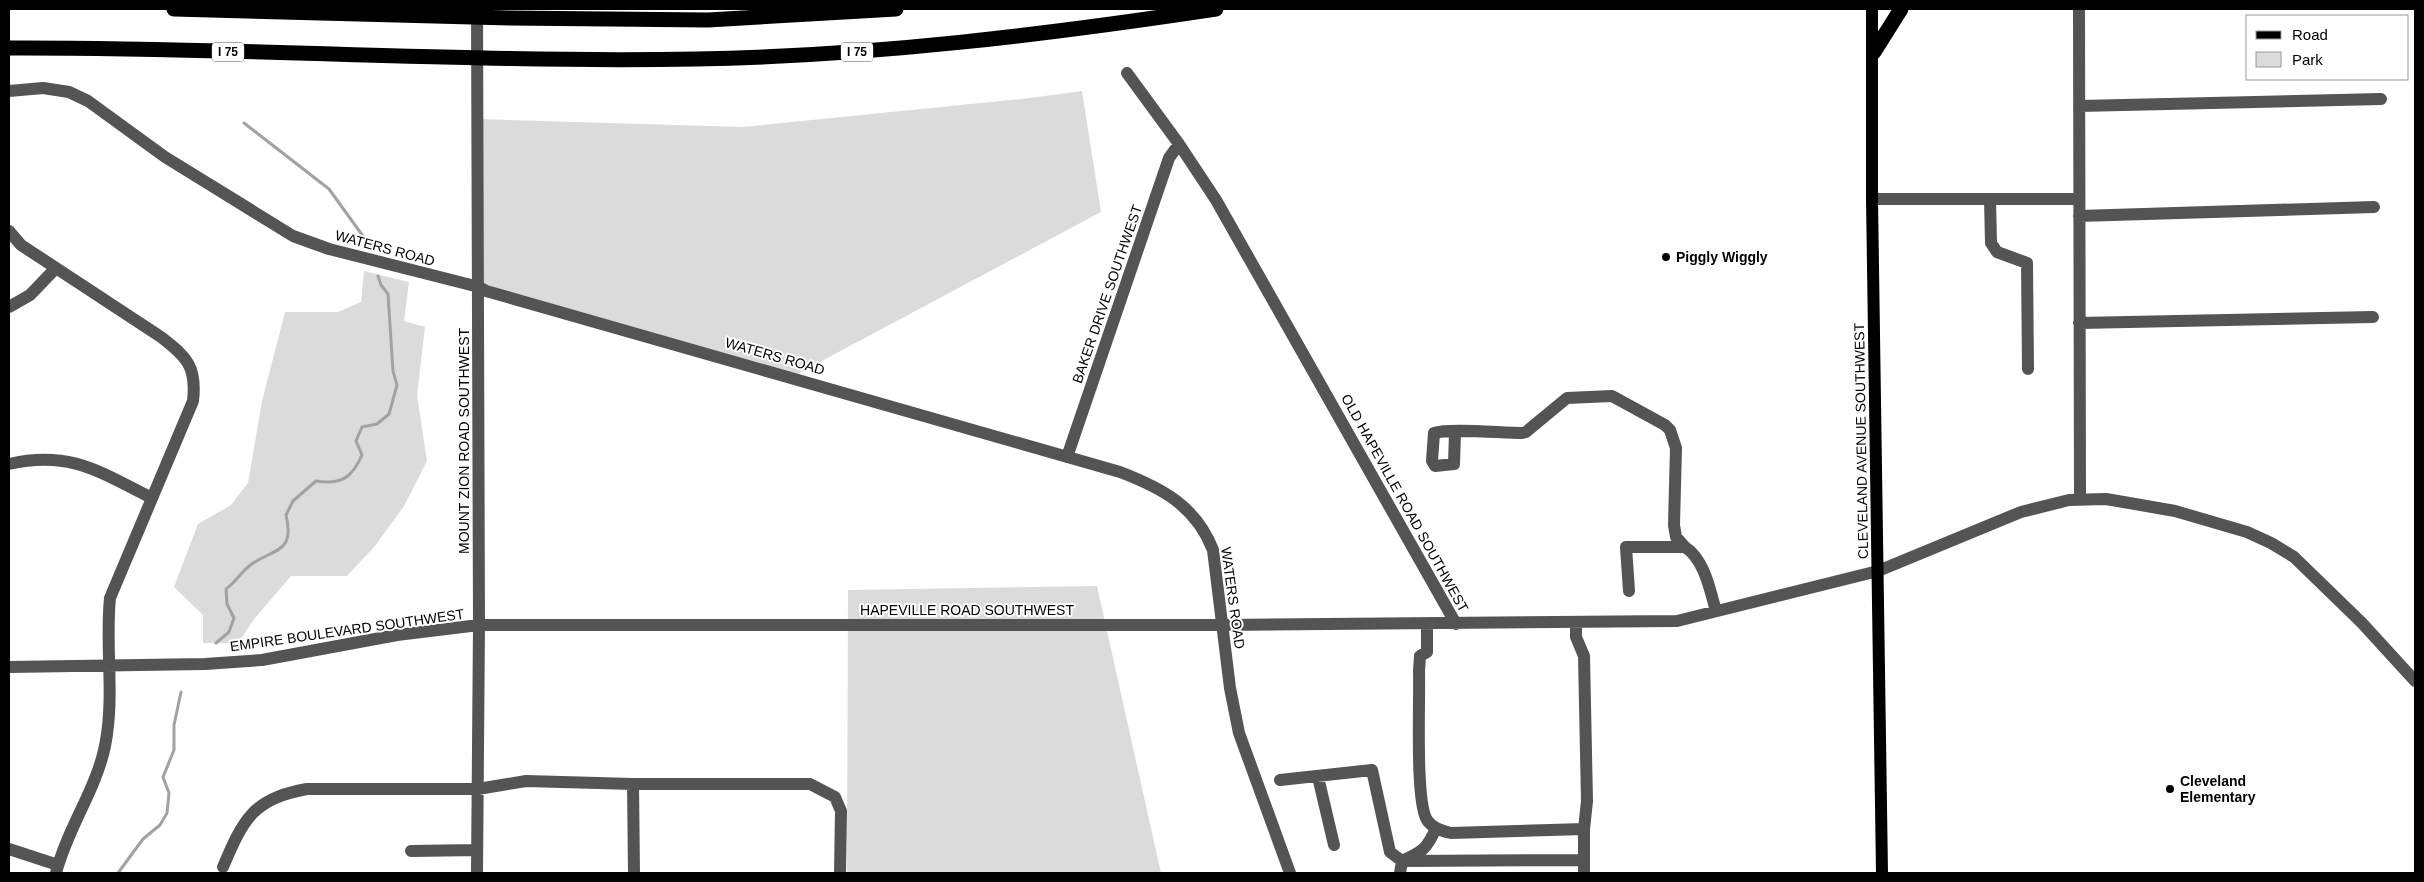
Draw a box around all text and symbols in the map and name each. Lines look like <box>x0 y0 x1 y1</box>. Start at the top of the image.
legend <box>2246 15 2409 80</box>
text: Road <box>2292 26 2328 43</box>
road number: I 75 <box>212 42 244 62</box>
road number: I 75 <box>841 42 873 62</box>
text: Park <box>2292 51 2323 68</box>
street label: BAKER DRIVE SOUTHWEST <box>1069 202 1145 385</box>
street label: WATERS ROAD <box>333 227 437 269</box>
place label: Piggly Wiggly <box>1676 249 1768 265</box>
marker: Piggly Wiggly <box>1660 251 1672 263</box>
street label: CLEVELAND AVENUE SOUTHWEST <box>1851 322 1871 559</box>
street label: MOUNT ZION ROAD SOUTHWEST <box>456 328 472 554</box>
street label: WATERS ROAD <box>723 334 827 378</box>
street label: OLD HAPEVILLE ROAD SOUTHWEST <box>1338 391 1472 615</box>
street label: WATERS ROAD <box>1218 546 1248 650</box>
street label: HAPEVILLE ROAD SOUTHWEST <box>860 602 1074 618</box>
street label: EMPIRE BOULEVARD SOUTHWEST <box>229 606 466 654</box>
place label: Cleveland Elementary <box>2180 773 2256 805</box>
marker: Cleveland Elementary <box>2164 783 2176 795</box>

